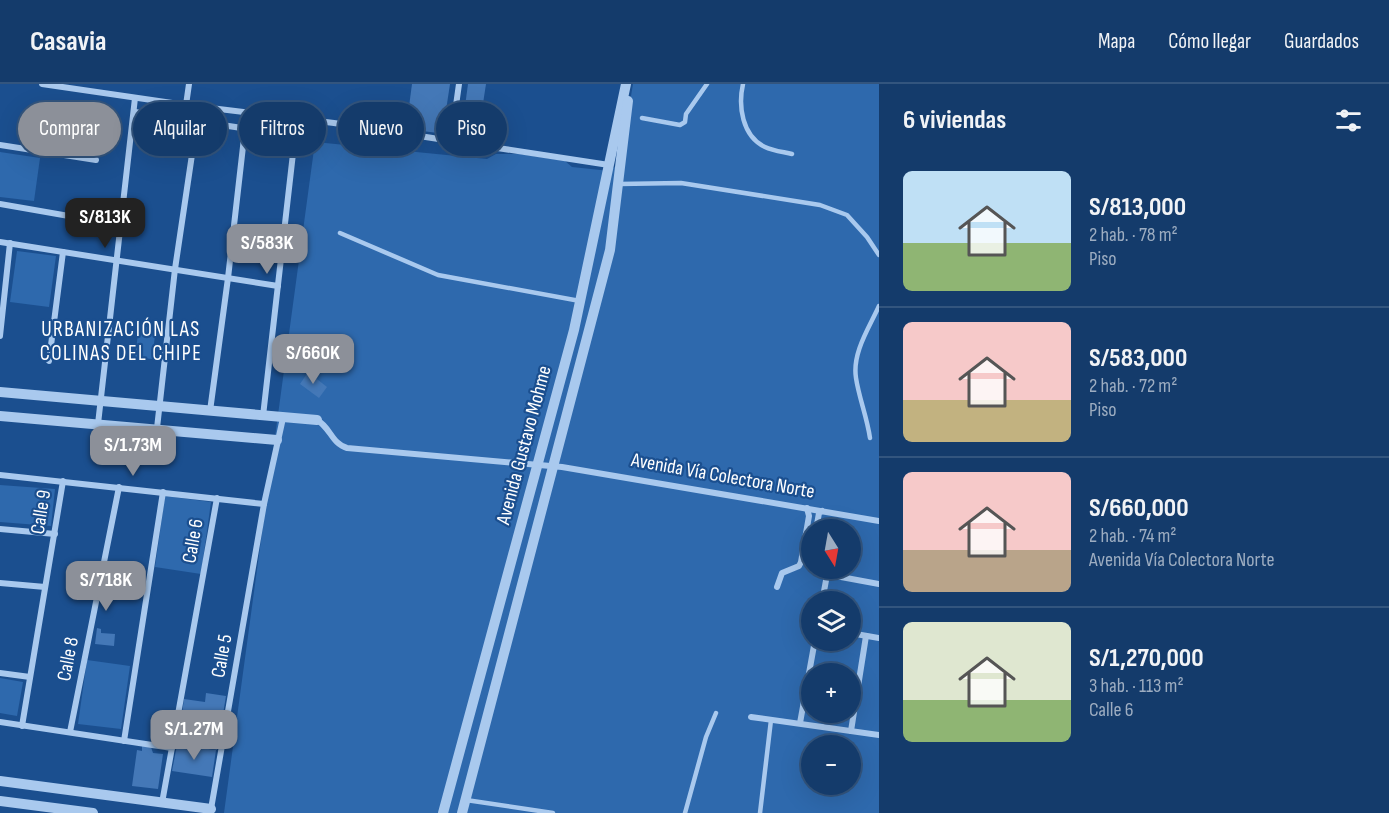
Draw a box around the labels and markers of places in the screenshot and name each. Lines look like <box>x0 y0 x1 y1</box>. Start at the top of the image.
pin: S/813K <box>56 198 154 249</box>
pin: S/583K <box>218 224 316 275</box>
pin: S/660K <box>264 334 362 385</box>
pin: S/1.73M <box>78 426 188 477</box>
pin: S/718K <box>57 561 155 612</box>
pin: S/1.27M <box>139 710 249 761</box>

